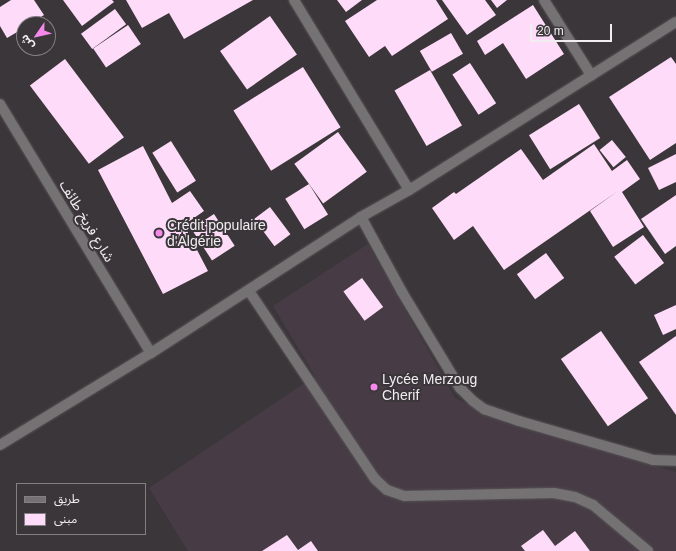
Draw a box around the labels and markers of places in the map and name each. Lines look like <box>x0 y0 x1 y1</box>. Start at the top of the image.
place label: Crédit populaire d'Algérie <box>167 217 266 250</box>
marker: Crédit populaire d'Algérie <box>154 228 164 238</box>
place label: Lycée Merzoug Cherif <box>382 371 477 404</box>
marker: Lycée Merzoug Cherif <box>369 382 379 392</box>

